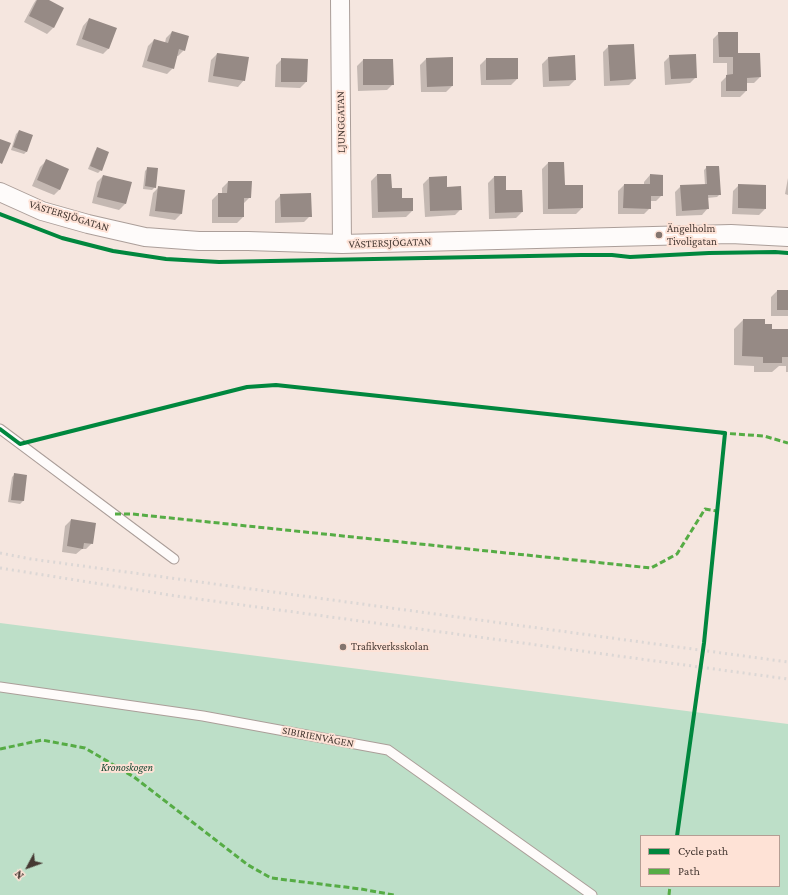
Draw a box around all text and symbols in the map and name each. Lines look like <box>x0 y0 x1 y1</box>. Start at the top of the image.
street label: LJUNGGATAN <box>334 91 348 153</box>
street label: VÄSTERSJÖGATAN <box>27 198 111 234</box>
place label: Ängelholm Tivoligatan <box>667 222 717 248</box>
marker: Ängelholm Tivoligatan <box>654 230 664 240</box>
street label: VÄSTERSJÖGATAN <box>348 235 432 251</box>
place label: Trafikverksskolan <box>351 640 429 654</box>
marker: Trafikverksskolan <box>338 642 348 652</box>
street label: SIBIRIENVÄGEN <box>281 724 355 750</box>
park label: Kronoskogen <box>101 761 153 775</box>
legend <box>640 835 780 887</box>
text: Cycle path <box>678 844 728 858</box>
north arrow <box>8 847 48 887</box>
text: Path <box>678 864 700 878</box>
text: N <box>12 868 26 882</box>

